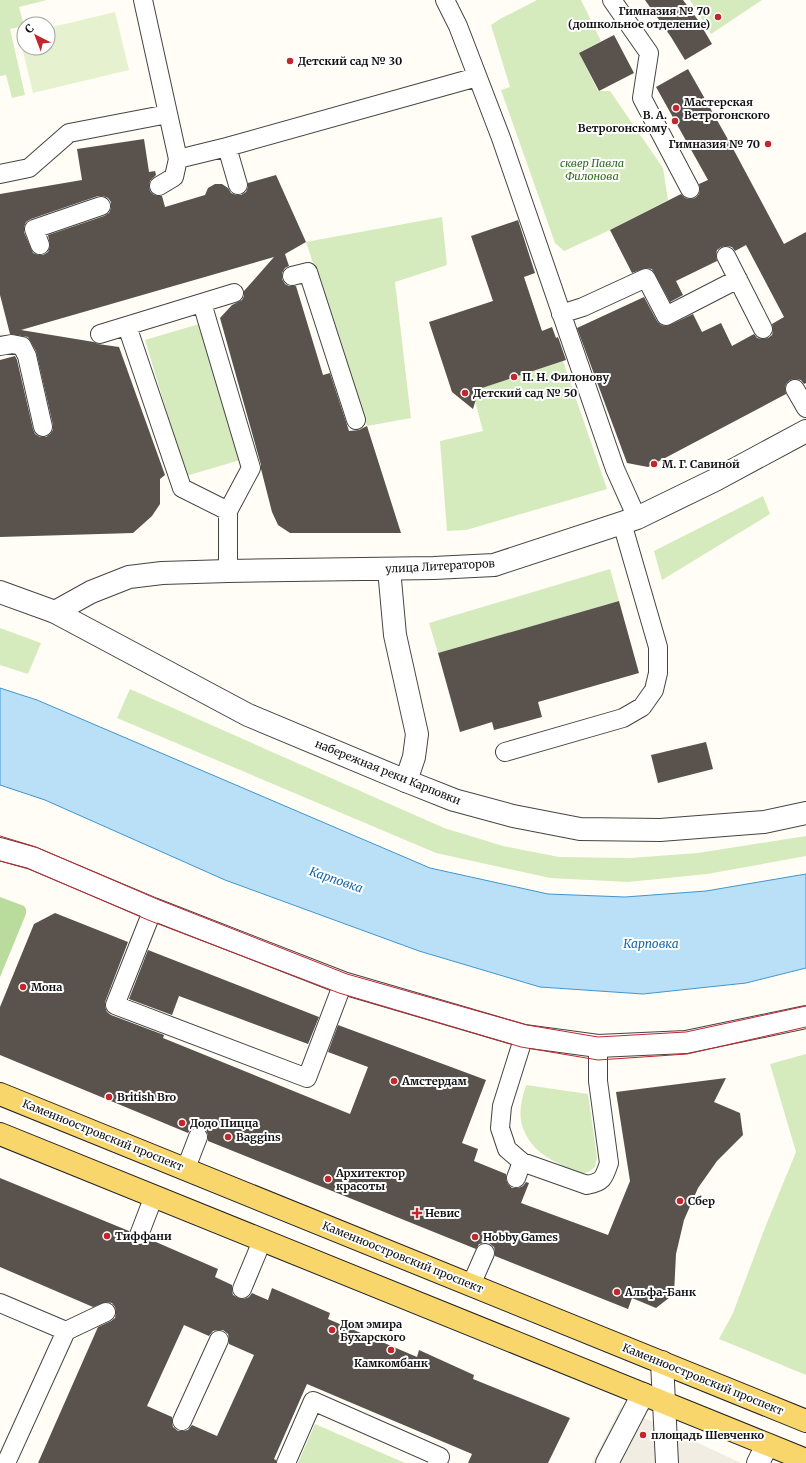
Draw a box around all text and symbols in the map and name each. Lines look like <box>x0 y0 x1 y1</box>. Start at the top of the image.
place label: Гимназия № 70 (дошкольное отделение) <box>568 4 710 31</box>
marker: Гимназия № 70 (дошкольное отделение) <box>713 12 723 22</box>
north arrow <box>16 16 56 56</box>
text: С <box>22 21 37 36</box>
place label: Детский сад № 30 <box>298 54 402 68</box>
marker: Детский сад № 30 <box>285 56 295 66</box>
place label: Мастерская Ветрогонского <box>684 95 770 122</box>
marker: Мастерская Ветрогонского <box>671 103 681 113</box>
place label: В. А. Ветрогонскому <box>578 108 667 135</box>
marker: В. А. Ветрогонскому <box>670 116 680 126</box>
place label: Гимназия № 70 <box>669 137 760 151</box>
marker: Гимназия № 70 <box>763 139 773 149</box>
park label: сквер Павла Филонова <box>560 156 624 183</box>
place label: П. Н. Филонову <box>522 370 610 384</box>
marker: П. Н. Филонову <box>509 372 519 382</box>
place label: Детский сад № 50 <box>473 386 577 400</box>
marker: Детский сад № 50 <box>460 388 470 398</box>
place label: М. Г. Савиной <box>662 457 740 471</box>
marker: М. Г. Савиной <box>649 459 659 469</box>
street label: улица Литераторов <box>385 556 496 576</box>
street label: набережная реки Карповки <box>313 736 463 808</box>
water label: Карповка <box>307 863 365 896</box>
water label: Карповка <box>623 936 679 951</box>
place label: Мона <box>31 980 62 994</box>
marker: Мона <box>18 982 28 992</box>
place label: Амстердам <box>401 1074 468 1088</box>
marker: Амстердам <box>389 1076 399 1086</box>
place label: British Bro <box>117 1090 177 1104</box>
marker: British Bro <box>104 1092 114 1102</box>
street label: Каменноостровский проспект <box>20 1096 186 1174</box>
place label: Додо Пицца <box>190 1116 258 1130</box>
marker: Додо Пицца <box>177 1118 187 1128</box>
place label: Baggins <box>236 1130 281 1144</box>
marker: Baggins <box>223 1132 233 1142</box>
place label: Архитектор красоты <box>335 1166 405 1193</box>
marker: Архитектор красоты <box>323 1174 333 1184</box>
place label: Сбер <box>688 1194 715 1208</box>
marker: Сбер <box>675 1196 685 1206</box>
place label: Невис <box>425 1206 460 1220</box>
marker: Невис <box>412 1208 422 1218</box>
street label: Каменноостровский проспект <box>320 1218 486 1296</box>
place label: Тиффани <box>115 1229 172 1243</box>
place label: Hobby Games <box>483 1230 558 1244</box>
marker: Тиффани <box>102 1231 112 1241</box>
marker: Hobby Games <box>470 1232 480 1242</box>
place label: Альфа-Банк <box>624 1285 697 1299</box>
marker: Альфа-Банк <box>612 1287 622 1297</box>
place label: Дом эмира Бухарского <box>340 1317 406 1344</box>
marker: Дом эмира Бухарского <box>327 1325 337 1335</box>
street label: Каменноостровский проспект <box>620 1340 786 1418</box>
marker: Камкомбанк <box>386 1345 396 1355</box>
place label: Камкомбанк <box>354 1356 429 1370</box>
place label: площадь Шевченко <box>651 1428 765 1442</box>
marker: площадь Шевченко <box>638 1430 648 1440</box>

